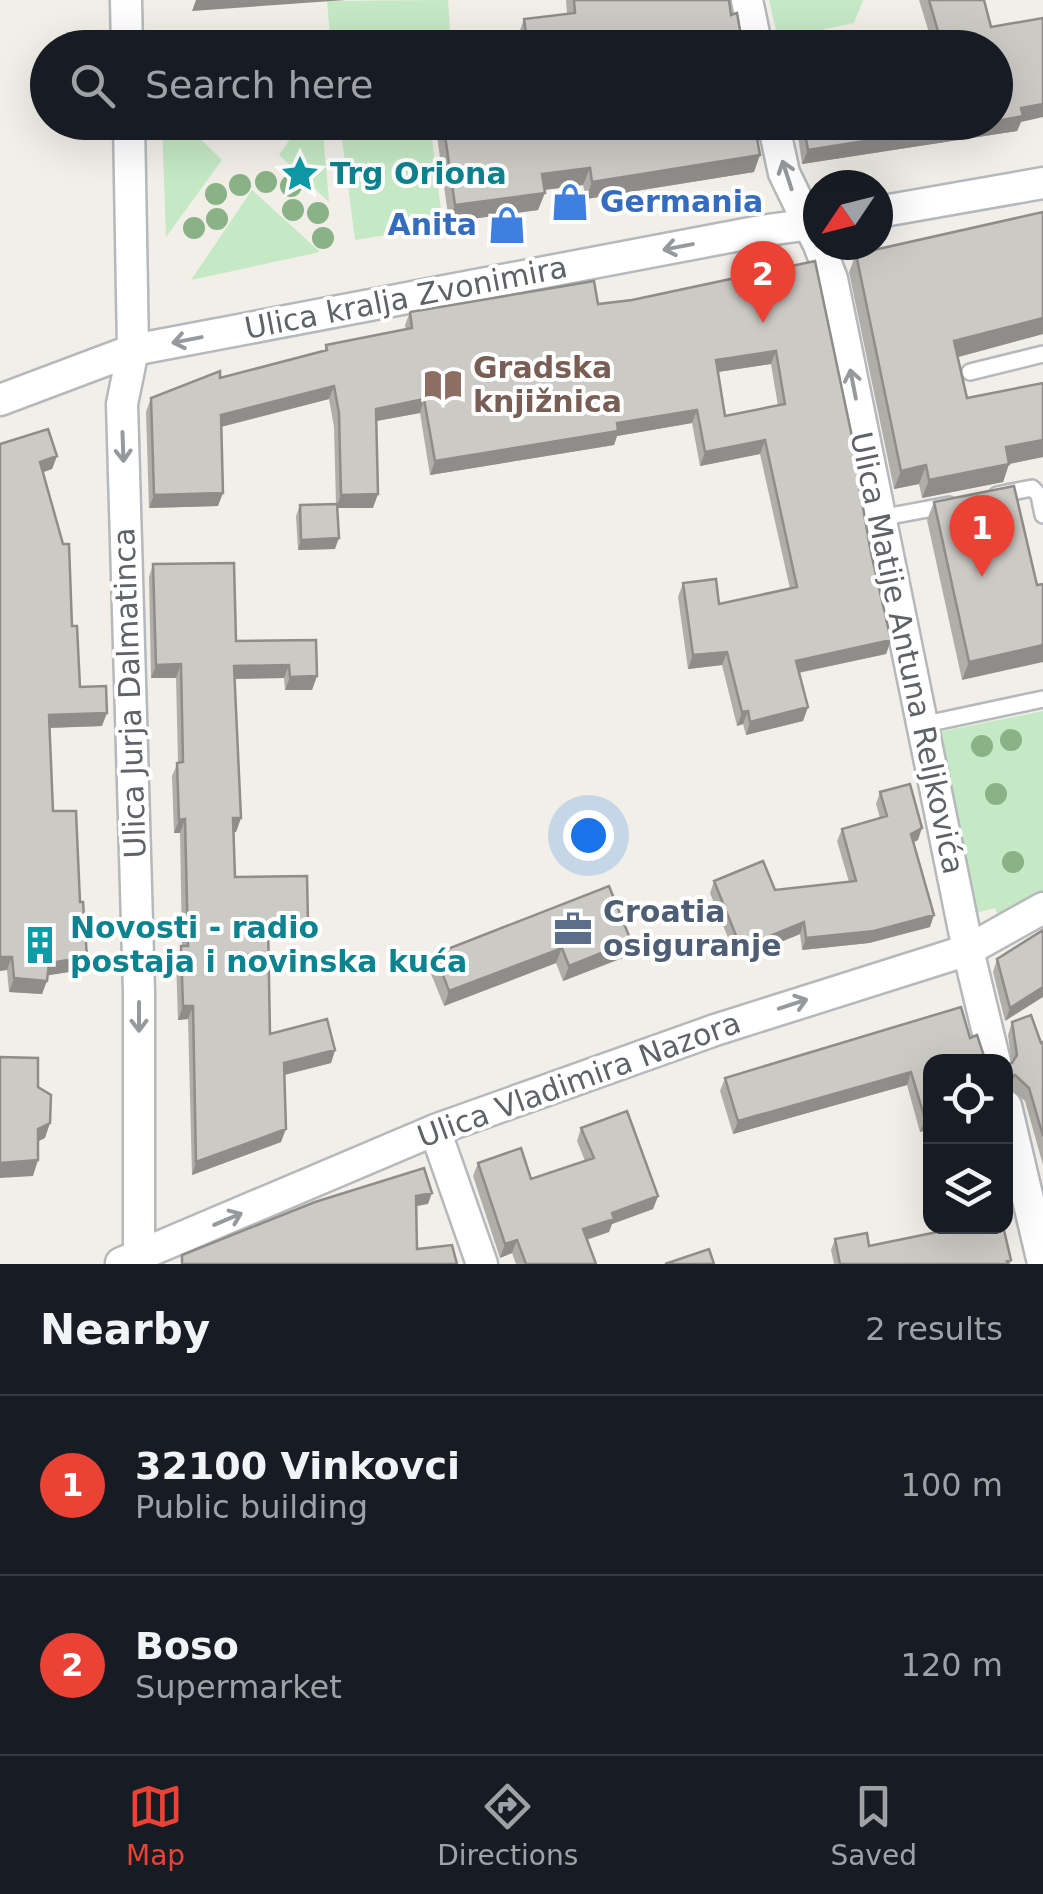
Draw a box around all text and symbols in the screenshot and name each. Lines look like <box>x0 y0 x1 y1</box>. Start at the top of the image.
search box <box>30 30 1013 140</box>
icon: search <box>65 58 120 113</box>
text: Search here <box>145 63 373 107</box>
place icon: Trg Oriona <box>279 153 321 195</box>
place label: Trg Oriona <box>330 156 507 191</box>
one-way arrow <box>776 160 794 192</box>
north arrow <box>803 170 893 260</box>
shop icon: Germania <box>549 181 591 223</box>
place label: Germania <box>600 184 763 219</box>
shop icon: Anita <box>486 204 528 246</box>
place label: Anita <box>388 207 477 242</box>
one-way arrow <box>662 238 695 257</box>
pin: 2 <box>730 240 796 323</box>
street label: Ulica kralja Zvonimira <box>242 249 570 346</box>
one-way arrow <box>171 331 203 350</box>
place label: Gradska knjižnica <box>473 350 622 419</box>
library icon: Gradska knjižnica <box>422 364 464 406</box>
one-way arrow <box>842 369 861 401</box>
street label: Ulica Matije Antuna Reljkovića <box>843 429 972 877</box>
one-way arrow <box>114 430 133 462</box>
pin: 1 <box>950 494 1014 577</box>
street label: Ulica Jurja Dalmatinca <box>106 527 153 859</box>
your location <box>563 810 614 861</box>
place label: Croatia osiguranje <box>603 894 782 963</box>
office icon: Croatia osiguranje <box>552 908 594 950</box>
place label: Novosti - radio postaja i novinska kuća <box>70 910 467 979</box>
building icon: Novosti - radio postaja i novinska kuća <box>19 924 61 966</box>
one-way arrow <box>777 994 809 1012</box>
one-way arrow <box>130 1000 148 1032</box>
street label: Ulica Vladimira Nazora <box>413 1005 745 1154</box>
map controls <box>923 1054 1013 1234</box>
button: locate <box>923 1054 1013 1144</box>
button: layers <box>923 1144 1013 1234</box>
one-way arrow <box>212 1209 243 1227</box>
text: Nearby <box>40 1305 210 1354</box>
text: 2 results <box>865 1310 1003 1348</box>
text: 32100 Vinkovci <box>135 1444 460 1488</box>
text: 1 <box>61 1466 84 1504</box>
text: 100 m <box>901 1466 1003 1504</box>
text: Public building <box>135 1488 368 1526</box>
text: Boso <box>135 1624 239 1668</box>
text: 2 <box>61 1646 84 1684</box>
text: 120 m <box>901 1646 1003 1684</box>
text: Supermarket <box>135 1668 342 1706</box>
tab: Map <box>126 1779 185 1872</box>
tab: Directions <box>437 1779 578 1872</box>
tab: Saved <box>830 1779 917 1872</box>

